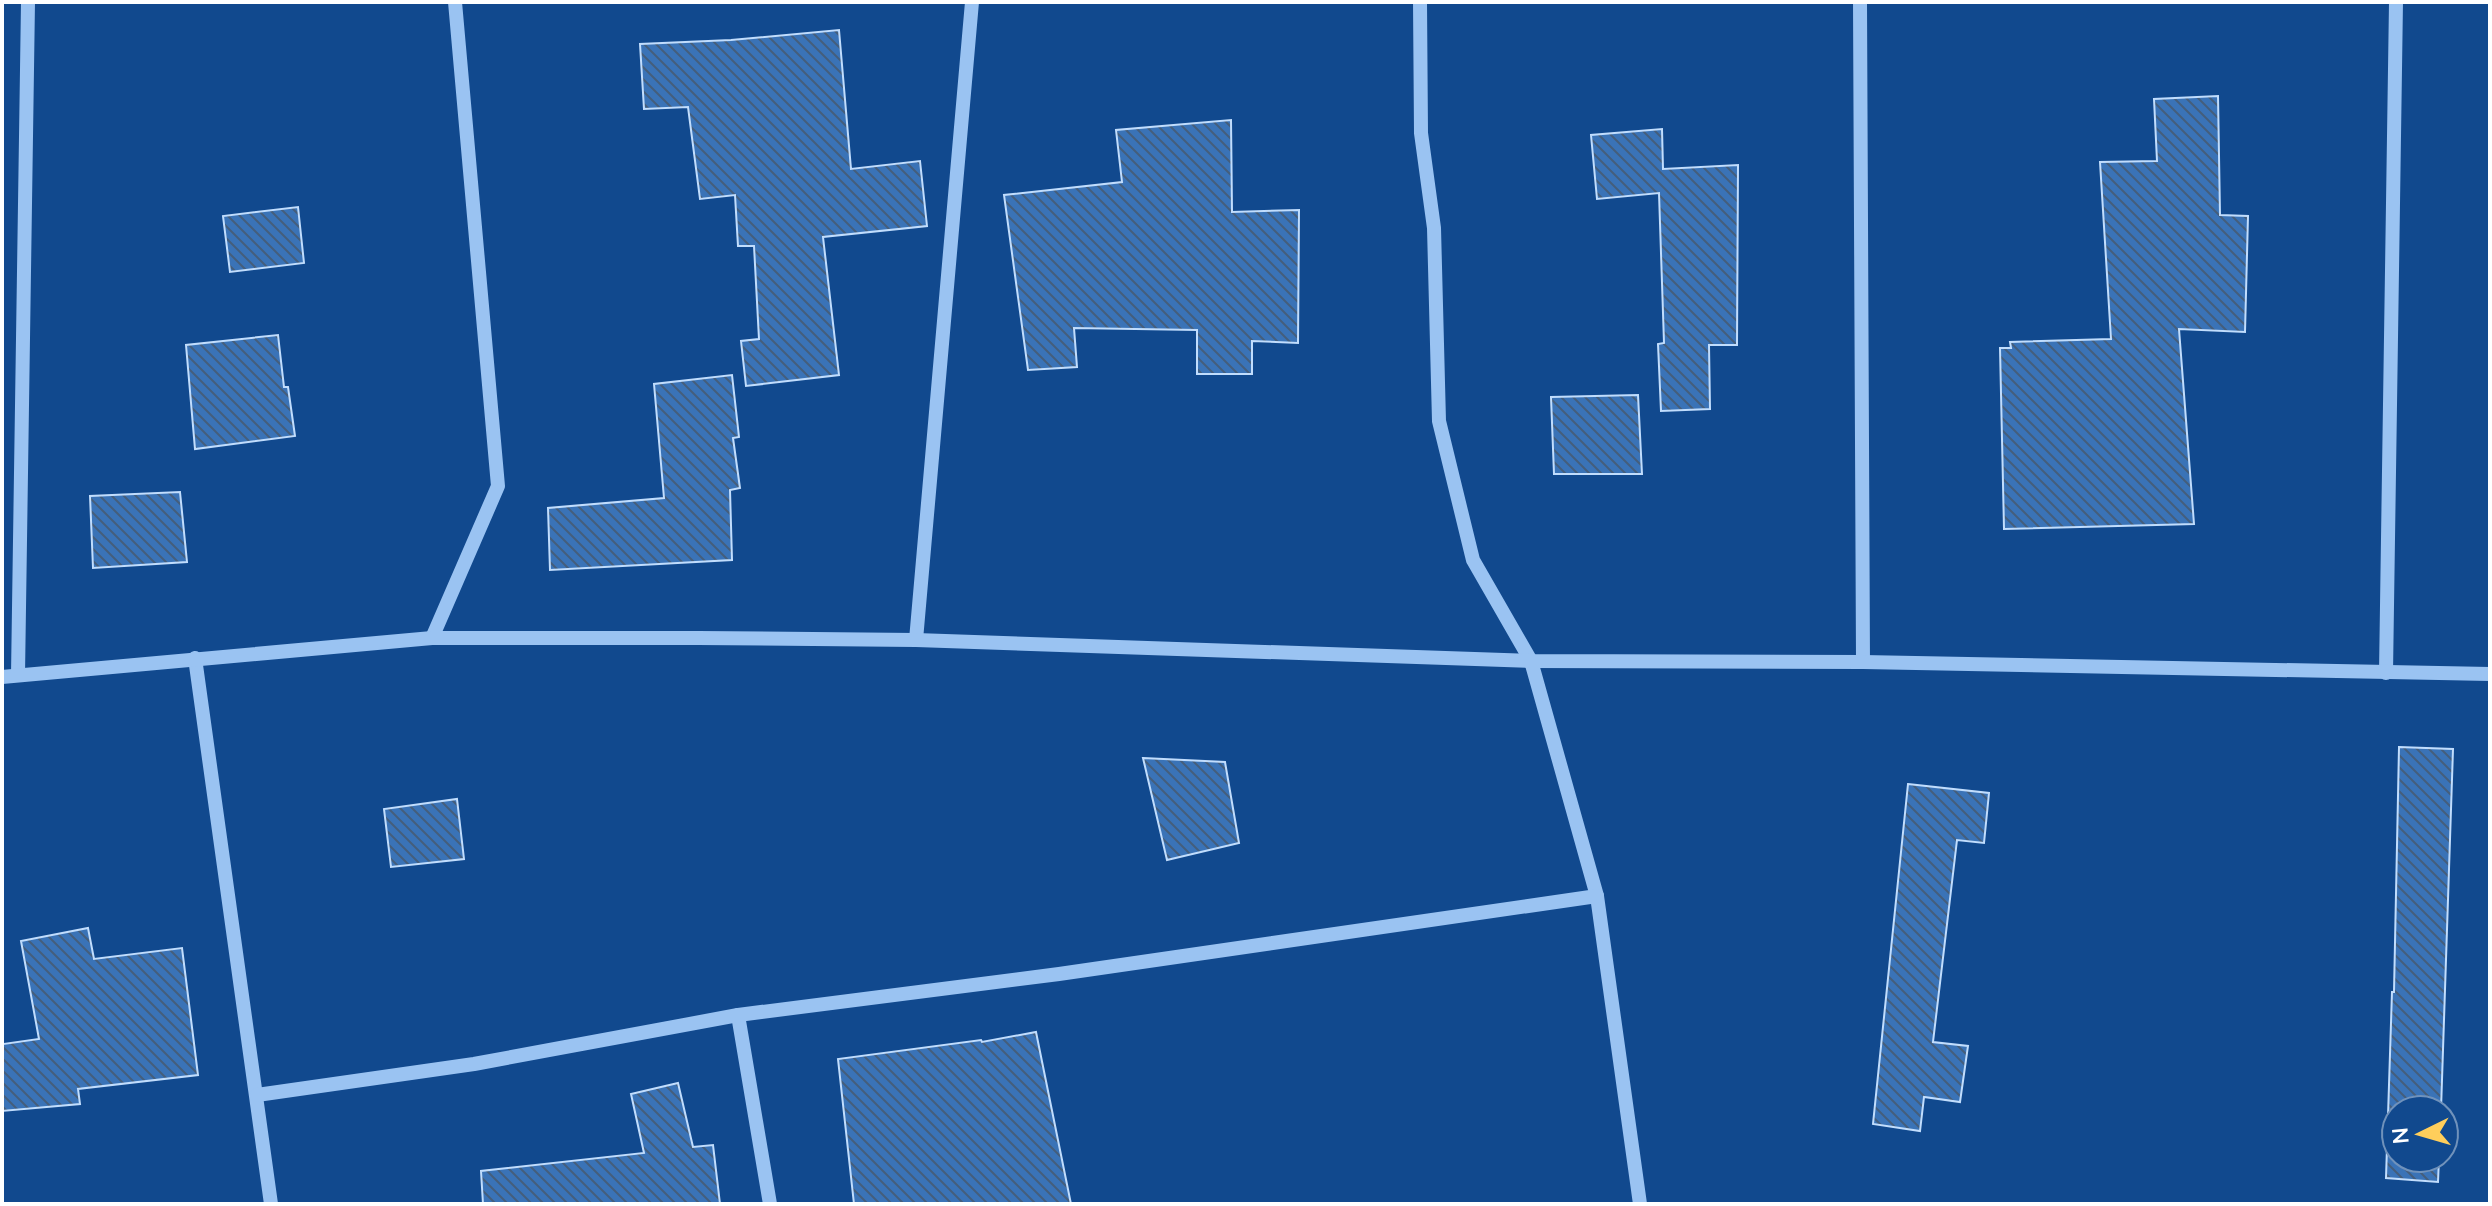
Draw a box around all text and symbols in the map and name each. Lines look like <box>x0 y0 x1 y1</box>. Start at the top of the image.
north arrow <box>2380 1094 2460 1174</box>
text: N <box>2385 1126 2417 1145</box>

